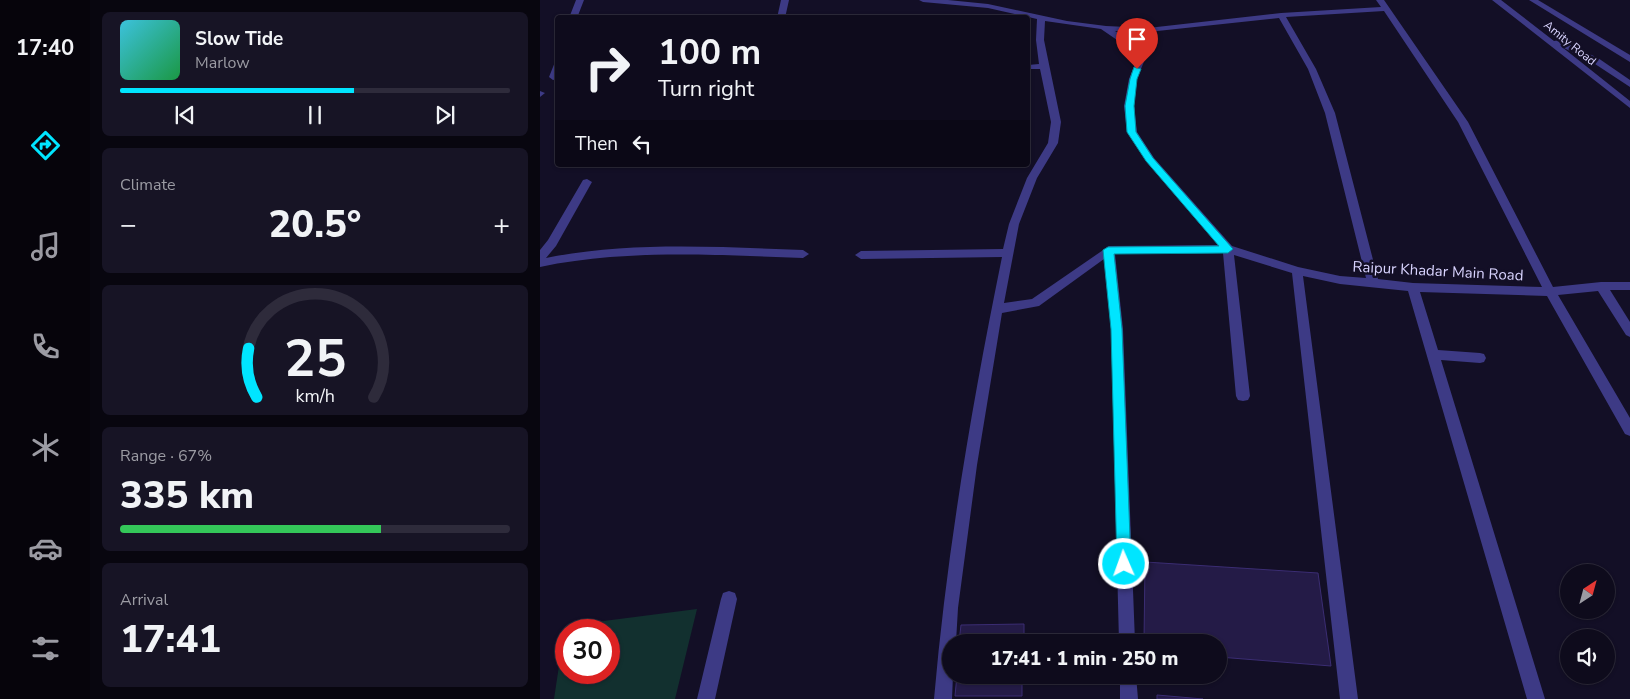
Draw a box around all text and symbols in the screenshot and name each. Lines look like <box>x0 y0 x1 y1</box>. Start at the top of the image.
street label: Amity Road <box>1540 17 1600 69</box>
pin <box>1116 18 1158 69</box>
icon: arrive <box>1123 25 1151 53</box>
text: Slow Tide <box>195 26 283 52</box>
text: 100 m <box>658 29 761 76</box>
text: 17:40 <box>16 33 74 63</box>
icon: right <box>575 35 640 100</box>
text: Marlow <box>195 52 250 74</box>
text: Turn right <box>658 74 754 104</box>
icon: previous <box>171 101 199 129</box>
icon: pause <box>301 101 329 129</box>
icon: next <box>431 101 459 129</box>
icon: directions <box>28 128 63 163</box>
icon: left <box>628 130 656 158</box>
text: Then <box>575 131 618 157</box>
text: Climate <box>120 174 175 196</box>
text: 20.5° <box>269 199 361 250</box>
text: − <box>120 206 137 244</box>
text: + <box>493 206 510 244</box>
icon: music <box>28 229 63 264</box>
street label: Raipur Khadar Main Road <box>1352 257 1524 285</box>
text: 25 <box>284 323 346 394</box>
icon: phone <box>28 329 63 364</box>
text: km/h <box>295 384 335 408</box>
icon: climate <box>28 430 63 465</box>
text: Range · 67% <box>120 445 212 467</box>
text: 335 km <box>120 470 254 521</box>
icon: car <box>28 531 63 566</box>
position arrow <box>1097 537 1149 589</box>
north arrow <box>1560 564 1615 619</box>
map controls <box>1560 564 1615 684</box>
text: Arrival <box>120 589 168 611</box>
text: 17:41 <box>120 614 221 665</box>
speed limit sign: 30 <box>555 619 620 684</box>
button: sound <box>1560 629 1615 684</box>
icon: filters <box>28 631 63 666</box>
text: 17:41 · 1 min · 250 m <box>991 646 1178 672</box>

